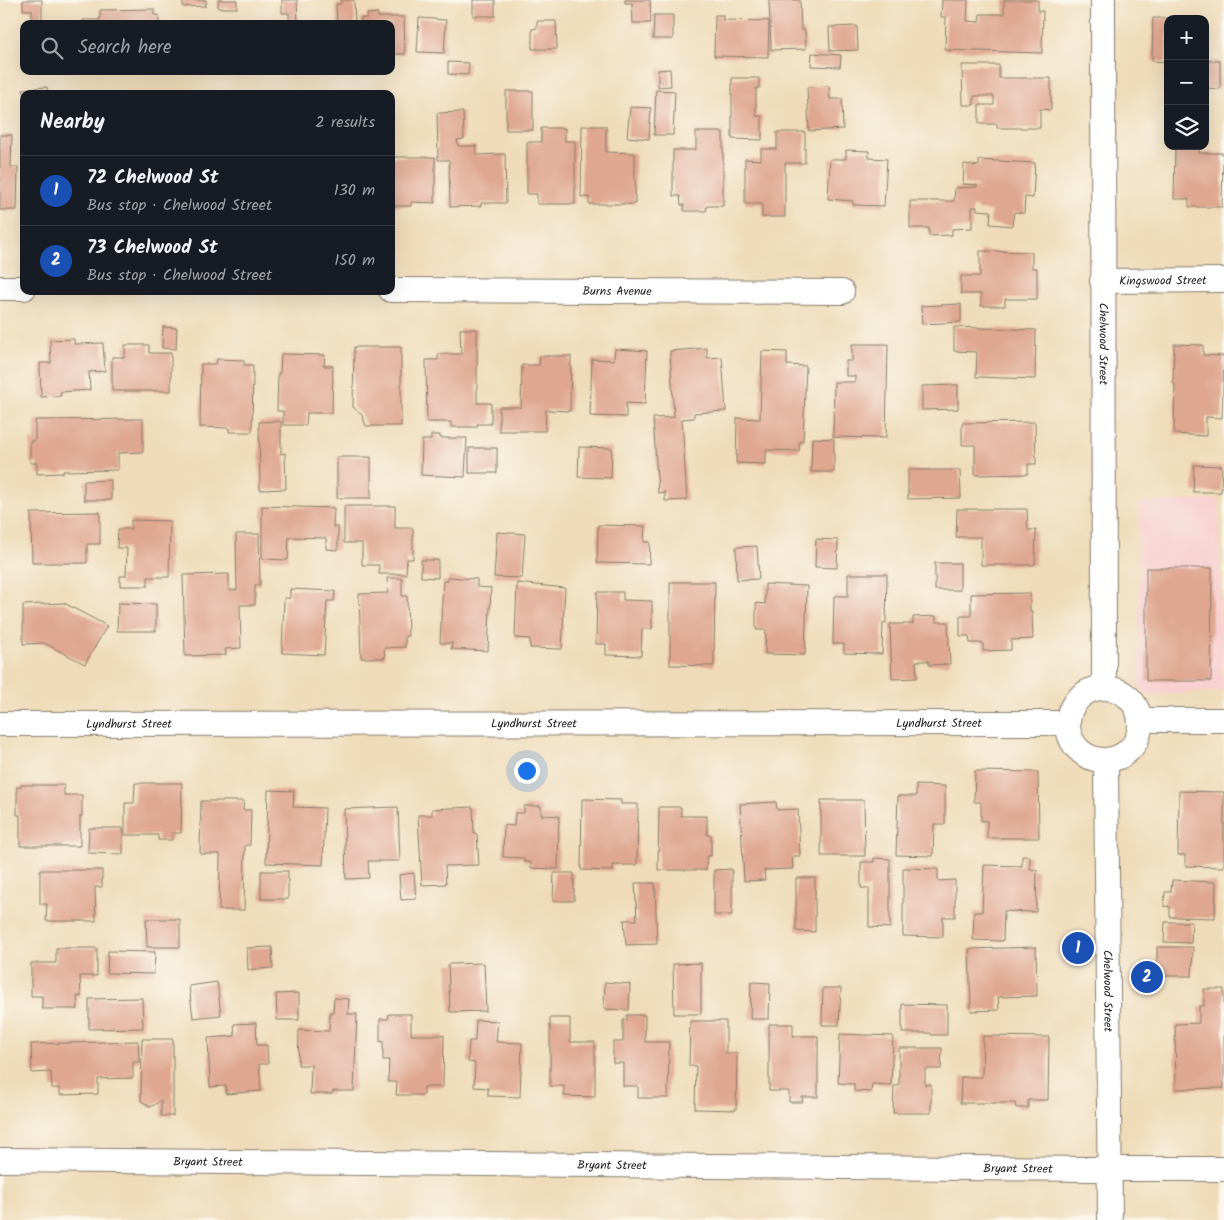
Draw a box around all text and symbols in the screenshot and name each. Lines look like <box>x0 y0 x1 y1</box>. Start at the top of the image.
map controls <box>1164 15 1209 150</box>
button: + <box>1164 15 1209 60</box>
search box <box>20 20 395 75</box>
text: Search here <box>78 33 172 63</box>
icon: search <box>38 34 66 62</box>
button: − <box>1164 60 1209 105</box>
button: layers <box>1164 105 1209 150</box>
text: Nearby <box>40 106 105 139</box>
text: 2 results <box>315 110 375 135</box>
text: 72 Chelwood St <box>87 163 219 193</box>
text: 1 <box>54 178 58 203</box>
text: 130 m <box>334 178 375 203</box>
text: Bus stop · Chelwood Street <box>87 193 272 218</box>
text: 73 Chelwood St <box>87 233 218 263</box>
text: 2 <box>51 248 61 273</box>
text: 150 m <box>334 248 375 273</box>
text: Bus stop · Chelwood Street <box>87 263 272 288</box>
street label: Kingswood Street <box>1119 271 1207 291</box>
street label: Burns Avenue <box>582 282 652 301</box>
street label: Chelwood Street <box>1093 303 1113 385</box>
street label: Lyndhurst Street <box>491 714 577 734</box>
street label: Lyndhurst Street <box>896 714 982 733</box>
street label: Lyndhurst Street <box>86 715 172 734</box>
your location <box>514 758 540 784</box>
pin: 1 <box>1062 929 1094 967</box>
street label: Chelwood Street <box>1098 950 1117 1033</box>
pin: 2 <box>1131 958 1163 996</box>
street label: Bryant Street <box>173 1152 243 1172</box>
street label: Bryant Street <box>577 1156 647 1175</box>
street label: Bryant Street <box>983 1159 1053 1179</box>

